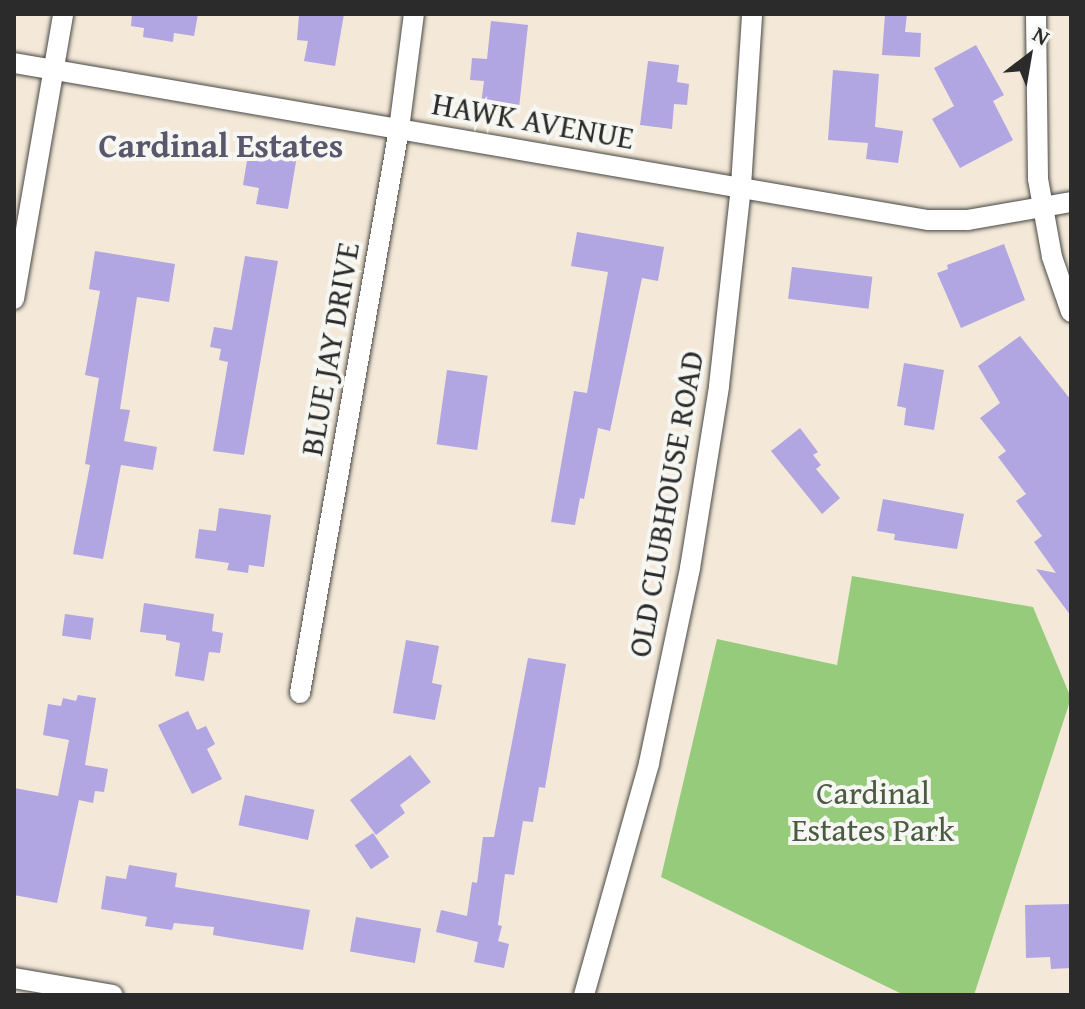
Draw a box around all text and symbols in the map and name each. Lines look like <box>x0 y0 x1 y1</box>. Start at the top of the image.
north arrow <box>989 16 1069 96</box>
text: N <box>1027 18 1056 53</box>
street label: HAWK AVENUE <box>429 84 637 158</box>
district label: Cardinal Estates <box>99 125 343 165</box>
street label: BLUE JAY DRIVE <box>292 239 368 459</box>
street label: OLD CLUBHOUSE ROAD <box>620 348 712 660</box>
park label: Cardinal Estates Park <box>791 775 955 850</box>

